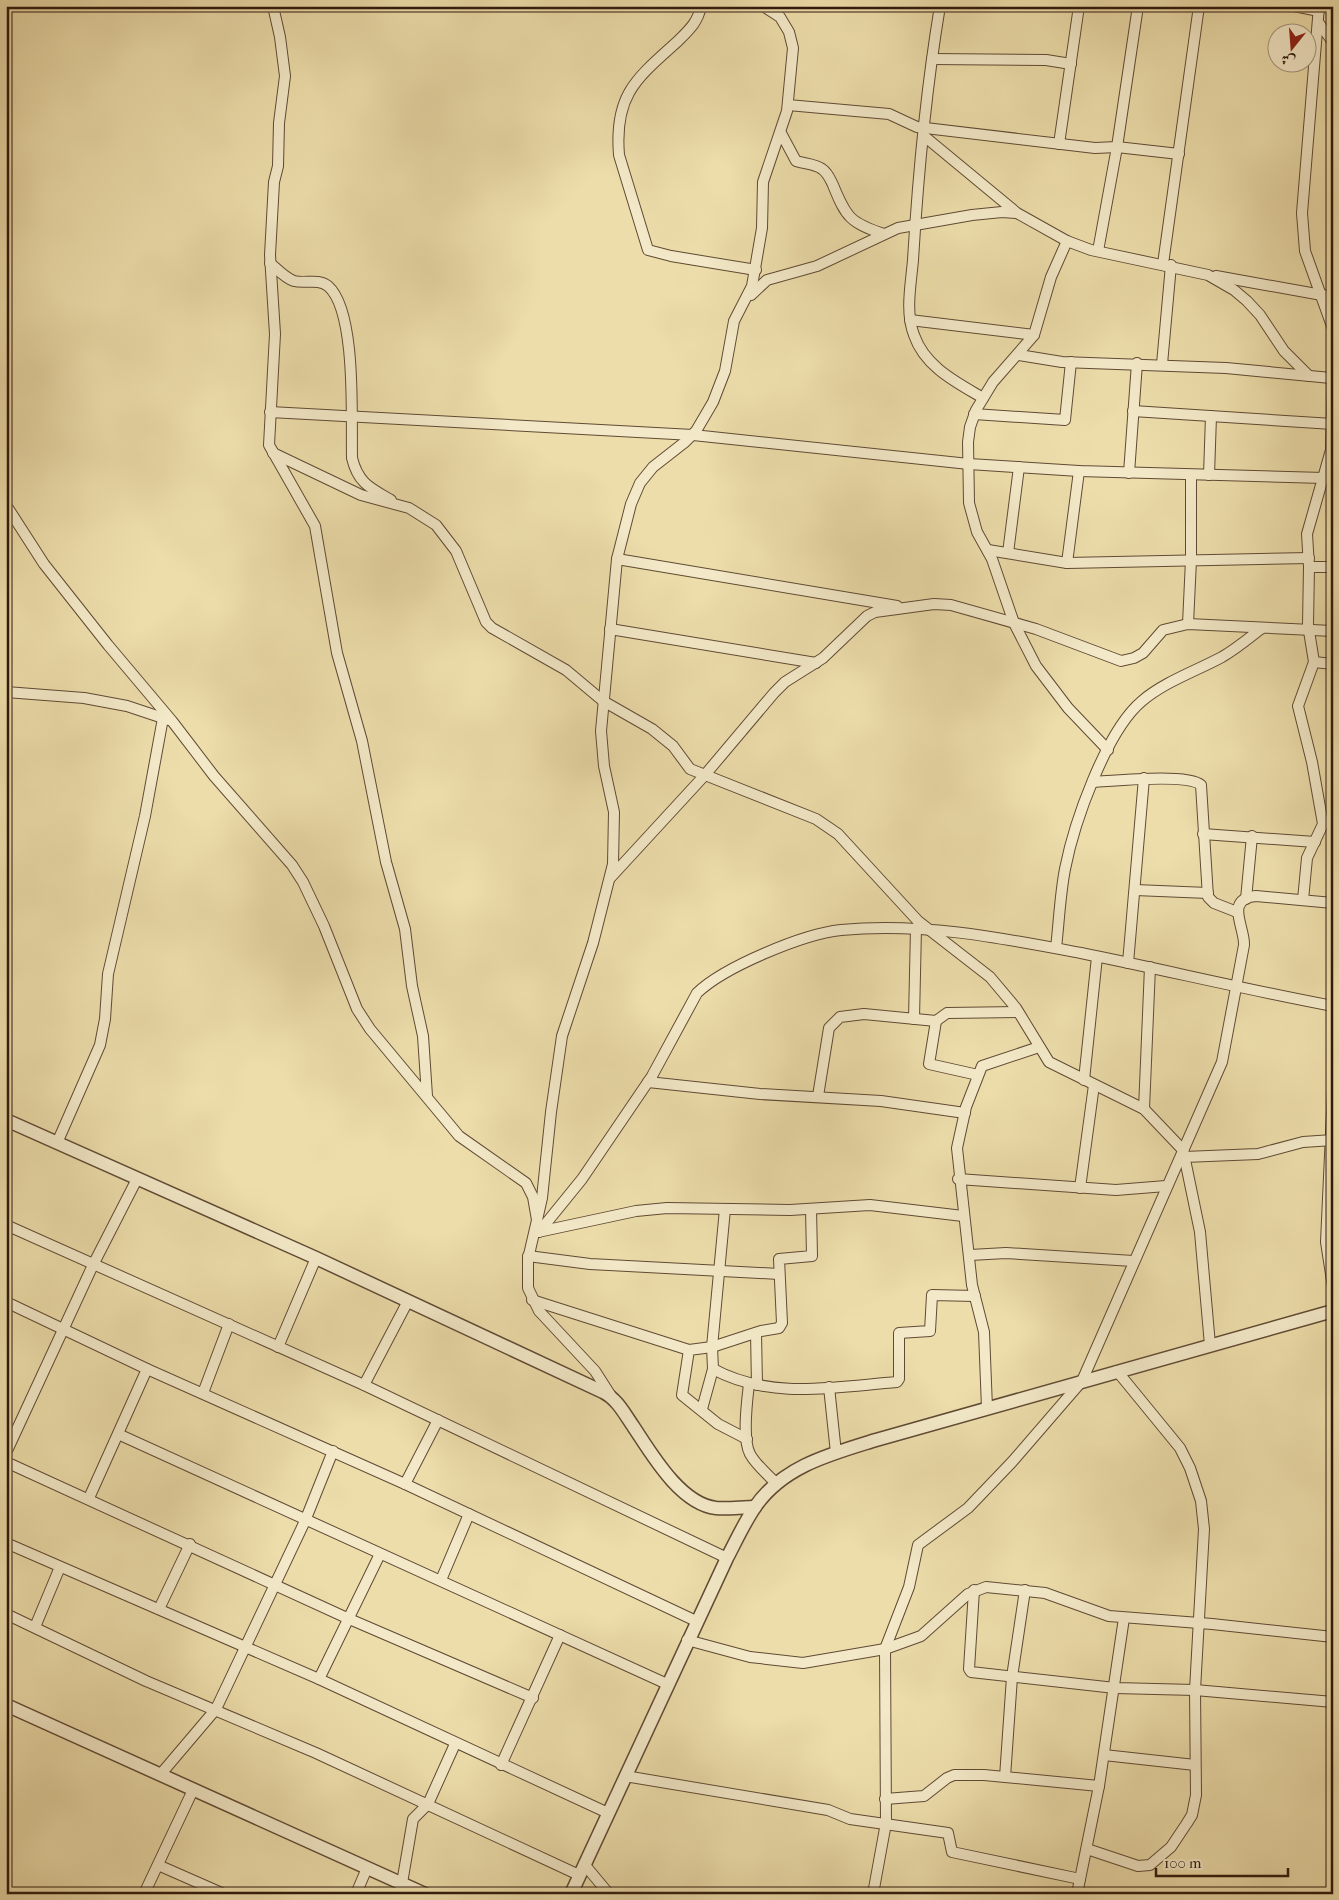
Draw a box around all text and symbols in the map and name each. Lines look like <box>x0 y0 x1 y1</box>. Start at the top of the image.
north arrow <box>1266 22 1316 72</box>
text: ش <box>1279 50 1297 70</box>
scale bar <box>1156 1845 1289 1877</box>
text: 100 m <box>1164 1854 1202 1872</box>

